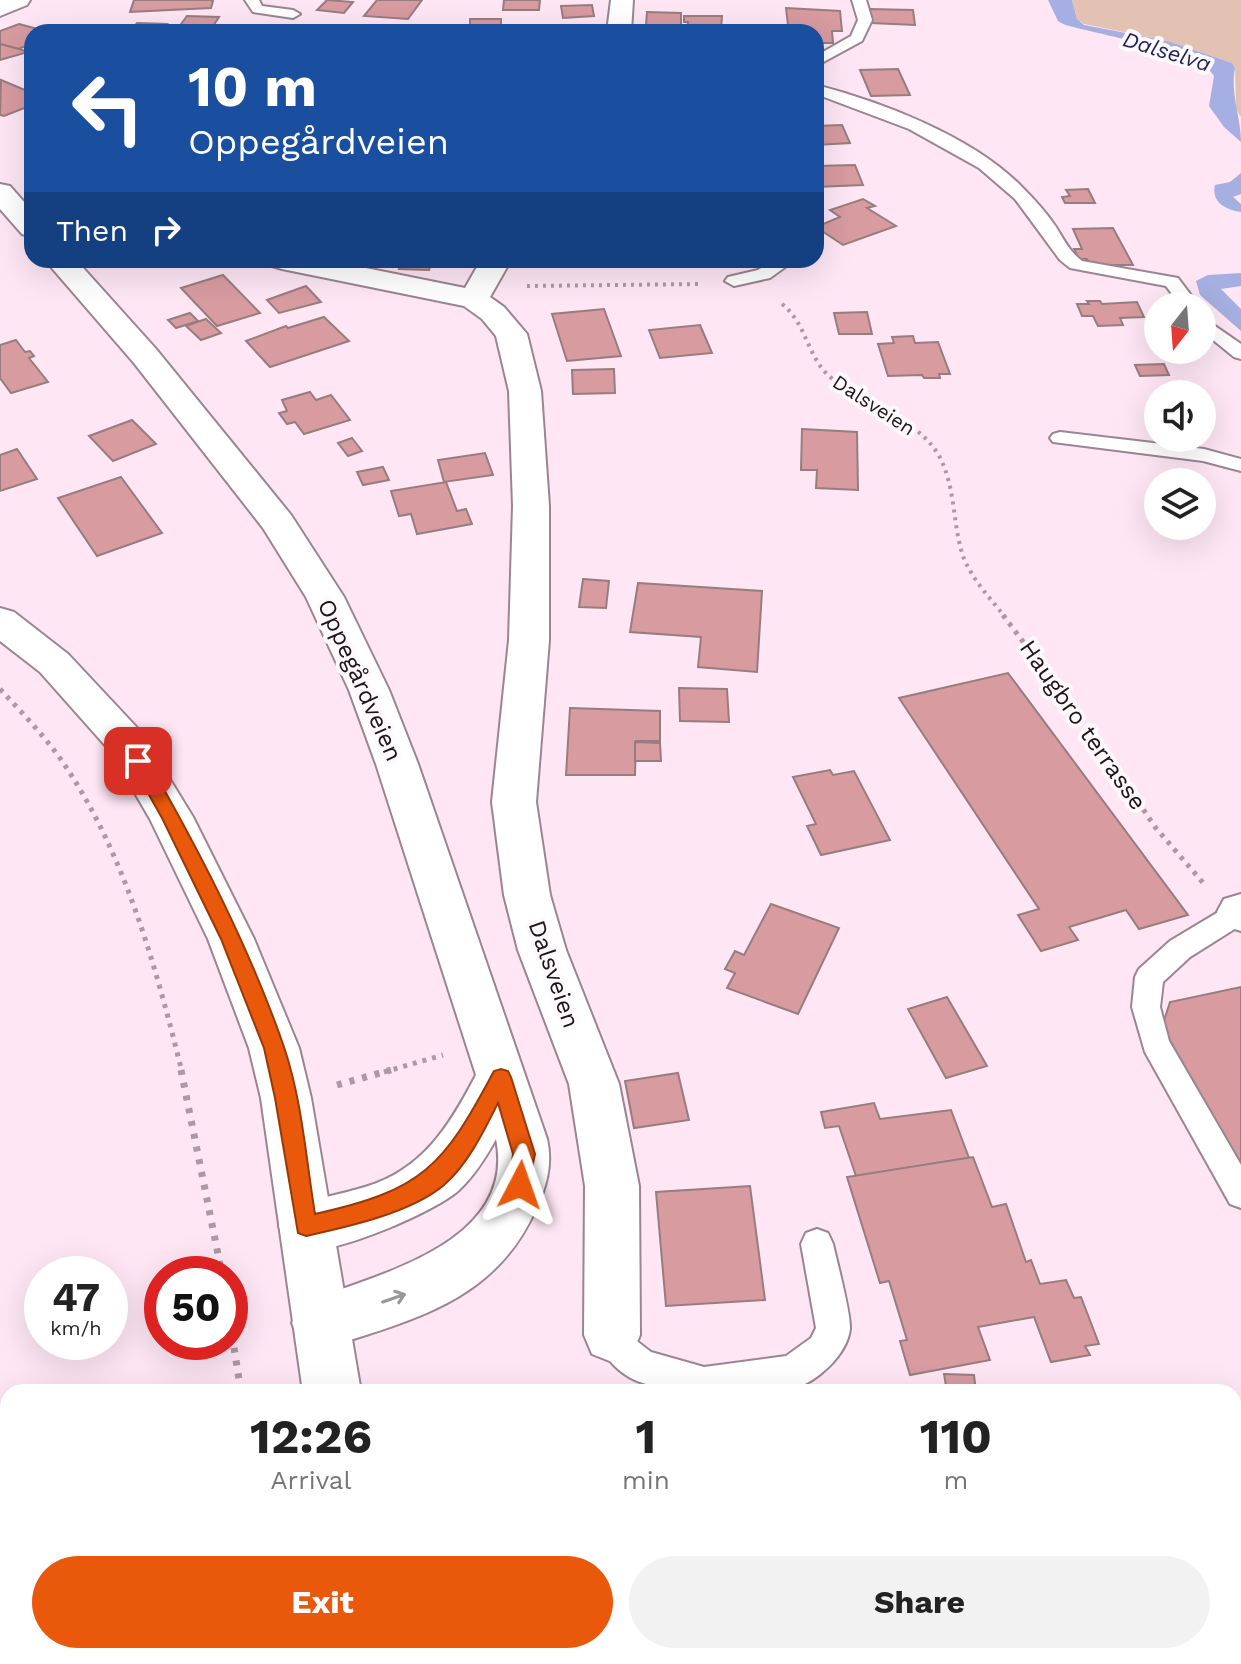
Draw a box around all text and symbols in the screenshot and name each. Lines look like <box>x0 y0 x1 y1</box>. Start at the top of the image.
water label: Dalselva <box>1120 26 1214 77</box>
text: 10 m <box>188 54 317 120</box>
icon: left <box>56 56 160 160</box>
text: Oppegårdveien <box>188 121 449 163</box>
icon: right <box>144 208 188 252</box>
text: Then <box>56 213 128 248</box>
north arrow <box>1144 292 1216 364</box>
map controls <box>1144 292 1216 540</box>
street label: Dalsveien <box>828 370 920 440</box>
button: sound <box>1144 380 1216 452</box>
button: layers <box>1144 468 1216 540</box>
street label: Oppegårdveien <box>312 595 408 765</box>
street label: Haugbro terrasse <box>1014 635 1152 815</box>
pin <box>104 727 172 795</box>
icon: arrive <box>116 739 160 783</box>
street label: Dalsveien <box>523 917 585 1031</box>
position arrow <box>478 1143 562 1227</box>
speed limit sign: 50 <box>144 1256 248 1360</box>
text: 47 <box>52 1274 100 1321</box>
one-way arrow <box>381 1289 406 1304</box>
text: km/h <box>50 1316 102 1340</box>
text: 12:26 <box>250 1408 372 1465</box>
text: 1 <box>635 1408 656 1465</box>
text: 110 <box>920 1408 992 1465</box>
text: Arrival <box>270 1465 352 1495</box>
text: min <box>622 1465 670 1495</box>
text: m <box>943 1465 968 1495</box>
button: Exit <box>32 1556 613 1648</box>
button: Share <box>629 1556 1210 1648</box>

